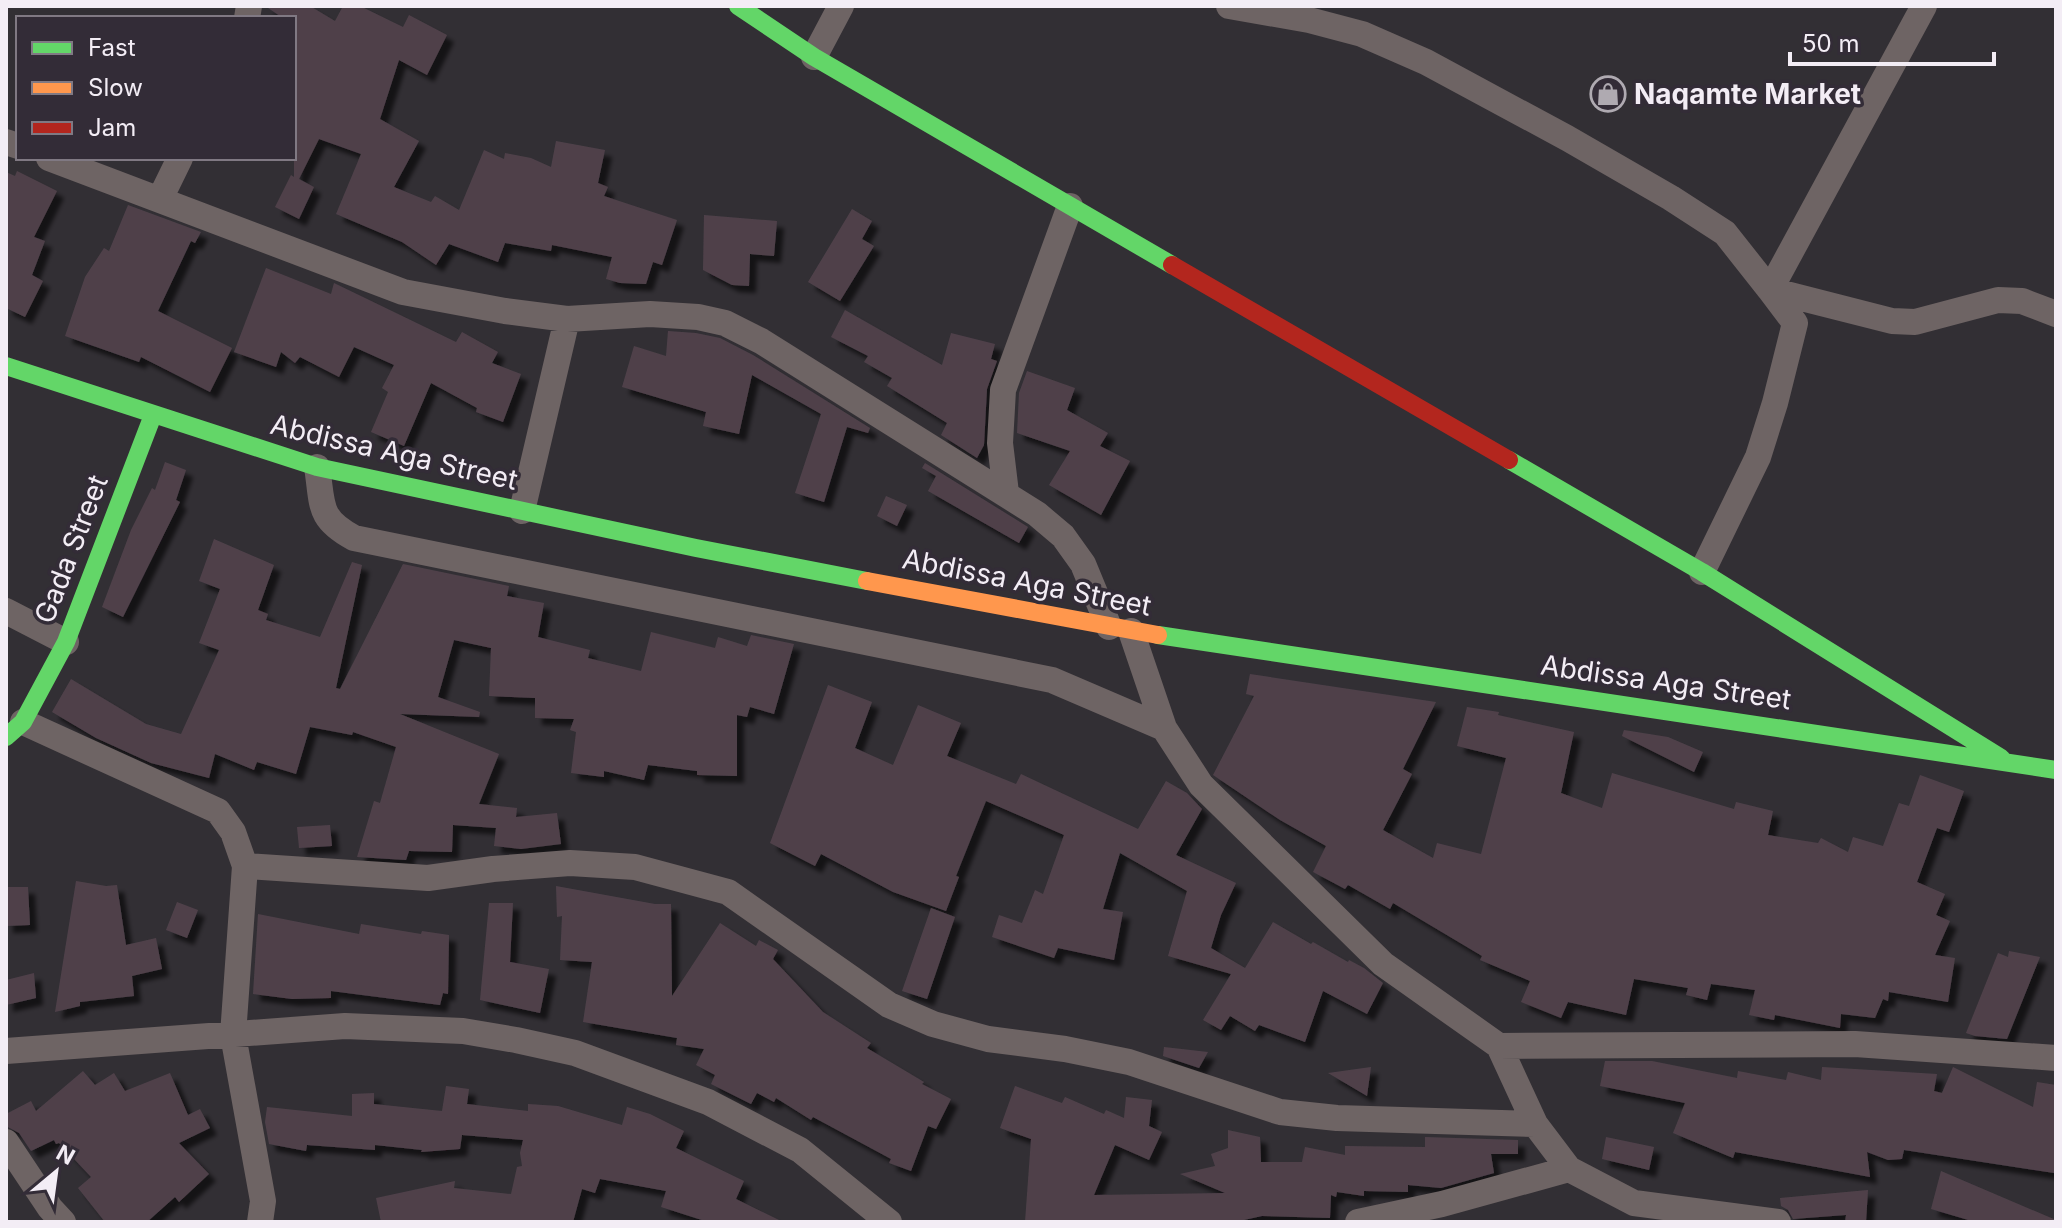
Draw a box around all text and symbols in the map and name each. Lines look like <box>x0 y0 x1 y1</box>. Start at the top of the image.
legend <box>16 16 296 160</box>
scale bar <box>1790 16 1994 66</box>
text: 50 m <box>1802 29 1860 58</box>
text: Fast <box>88 33 136 62</box>
text: Slow <box>88 73 143 102</box>
shop icon: Naqamte Market <box>1589 75 1627 113</box>
place label: Naqamte Market <box>1634 77 1861 111</box>
text: Jam <box>88 113 136 142</box>
street label: Abdissa Aga Street <box>267 407 521 497</box>
street label: Gada Street <box>27 470 115 628</box>
street label: Abdissa Aga Street <box>900 541 1154 623</box>
street label: Abdissa Aga Street <box>1539 648 1793 716</box>
north arrow <box>16 1132 96 1212</box>
text: N <box>52 1139 79 1170</box>

